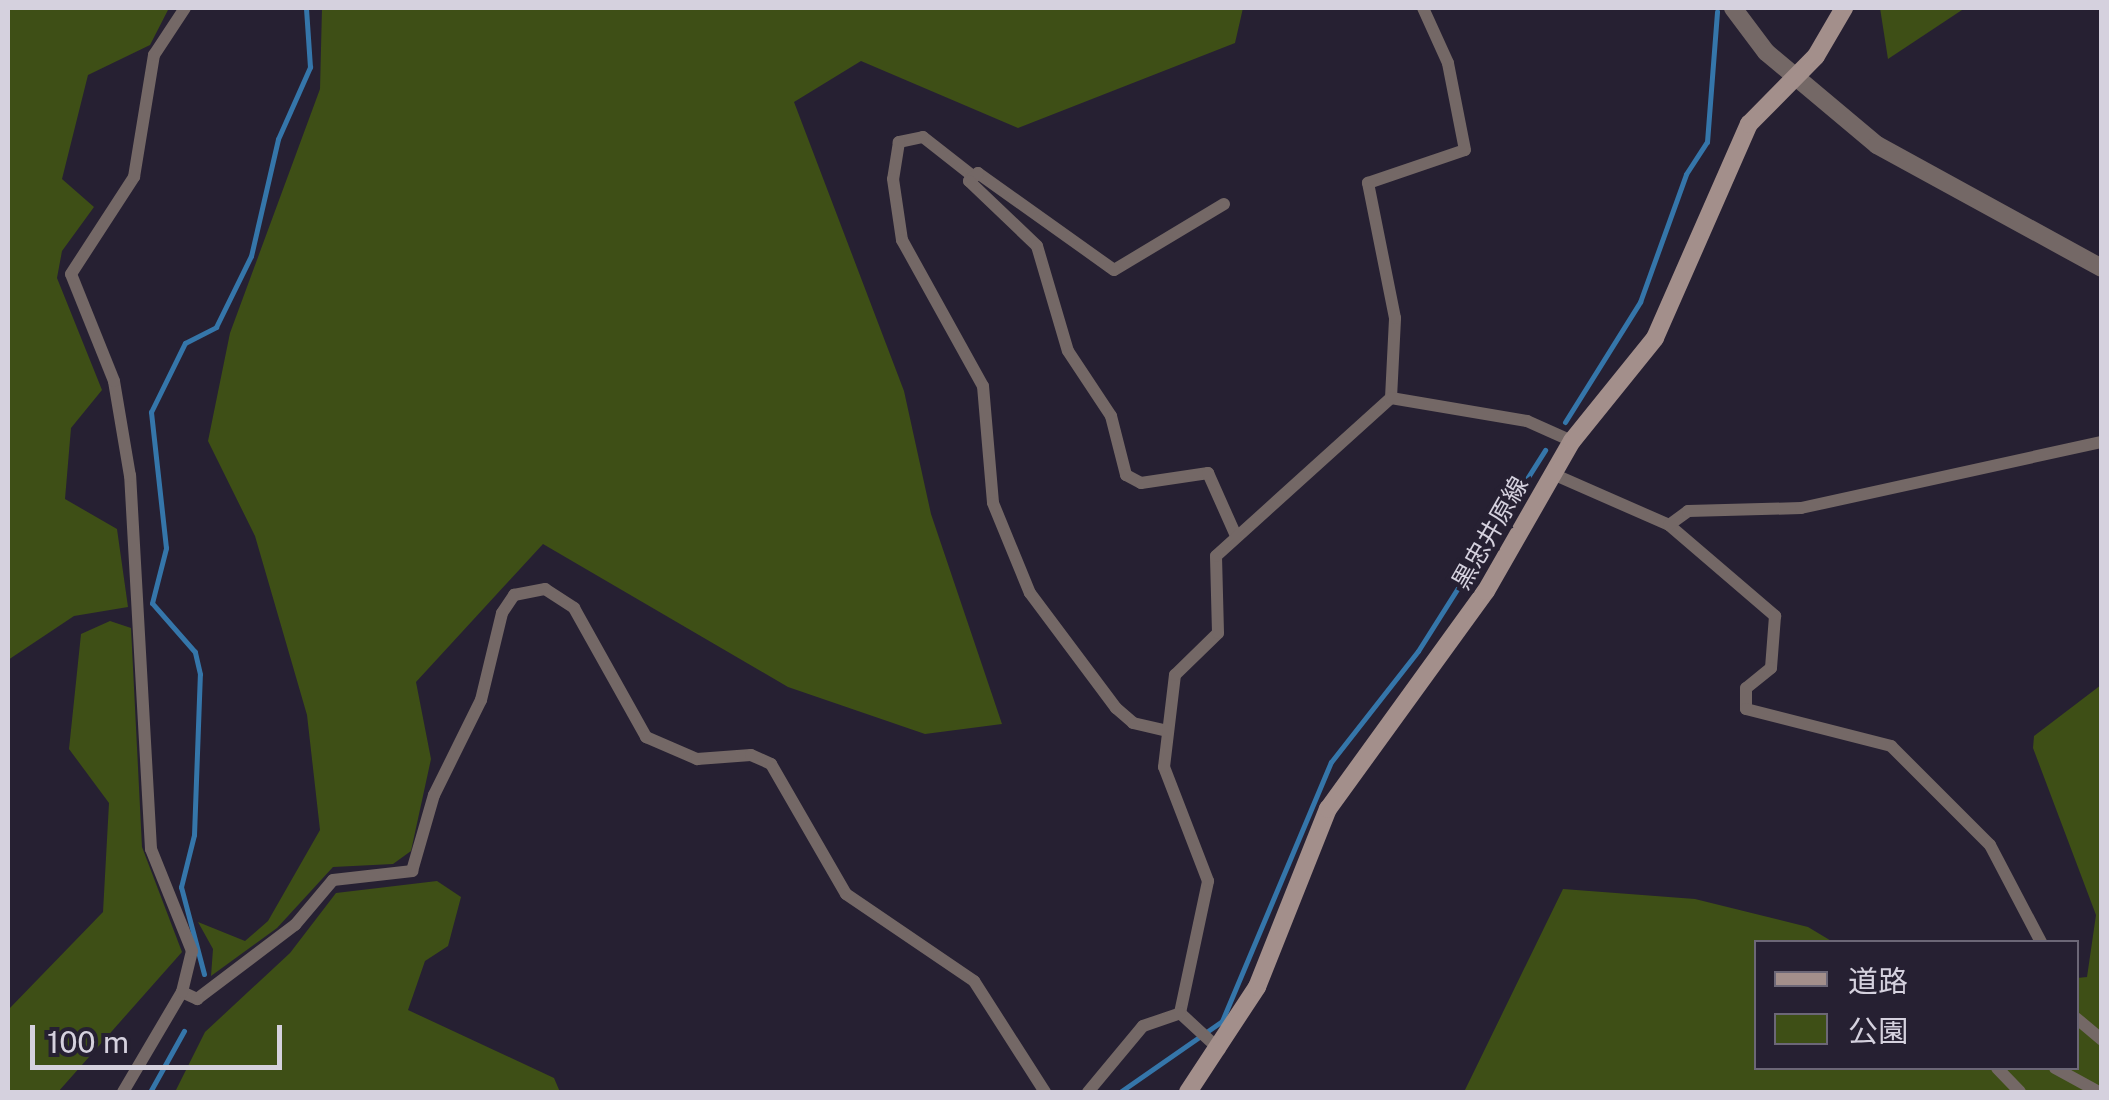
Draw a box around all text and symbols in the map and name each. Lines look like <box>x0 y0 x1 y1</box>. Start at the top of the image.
street label: 黒忠井原線 <box>1446 471 1534 595</box>
legend <box>1754 940 2079 1070</box>
text: 道路 <box>1848 963 1908 999</box>
scale bar <box>35 1005 288 1067</box>
text: 公園 <box>1848 1013 1908 1049</box>
text: 100 m <box>47 1024 129 1060</box>

